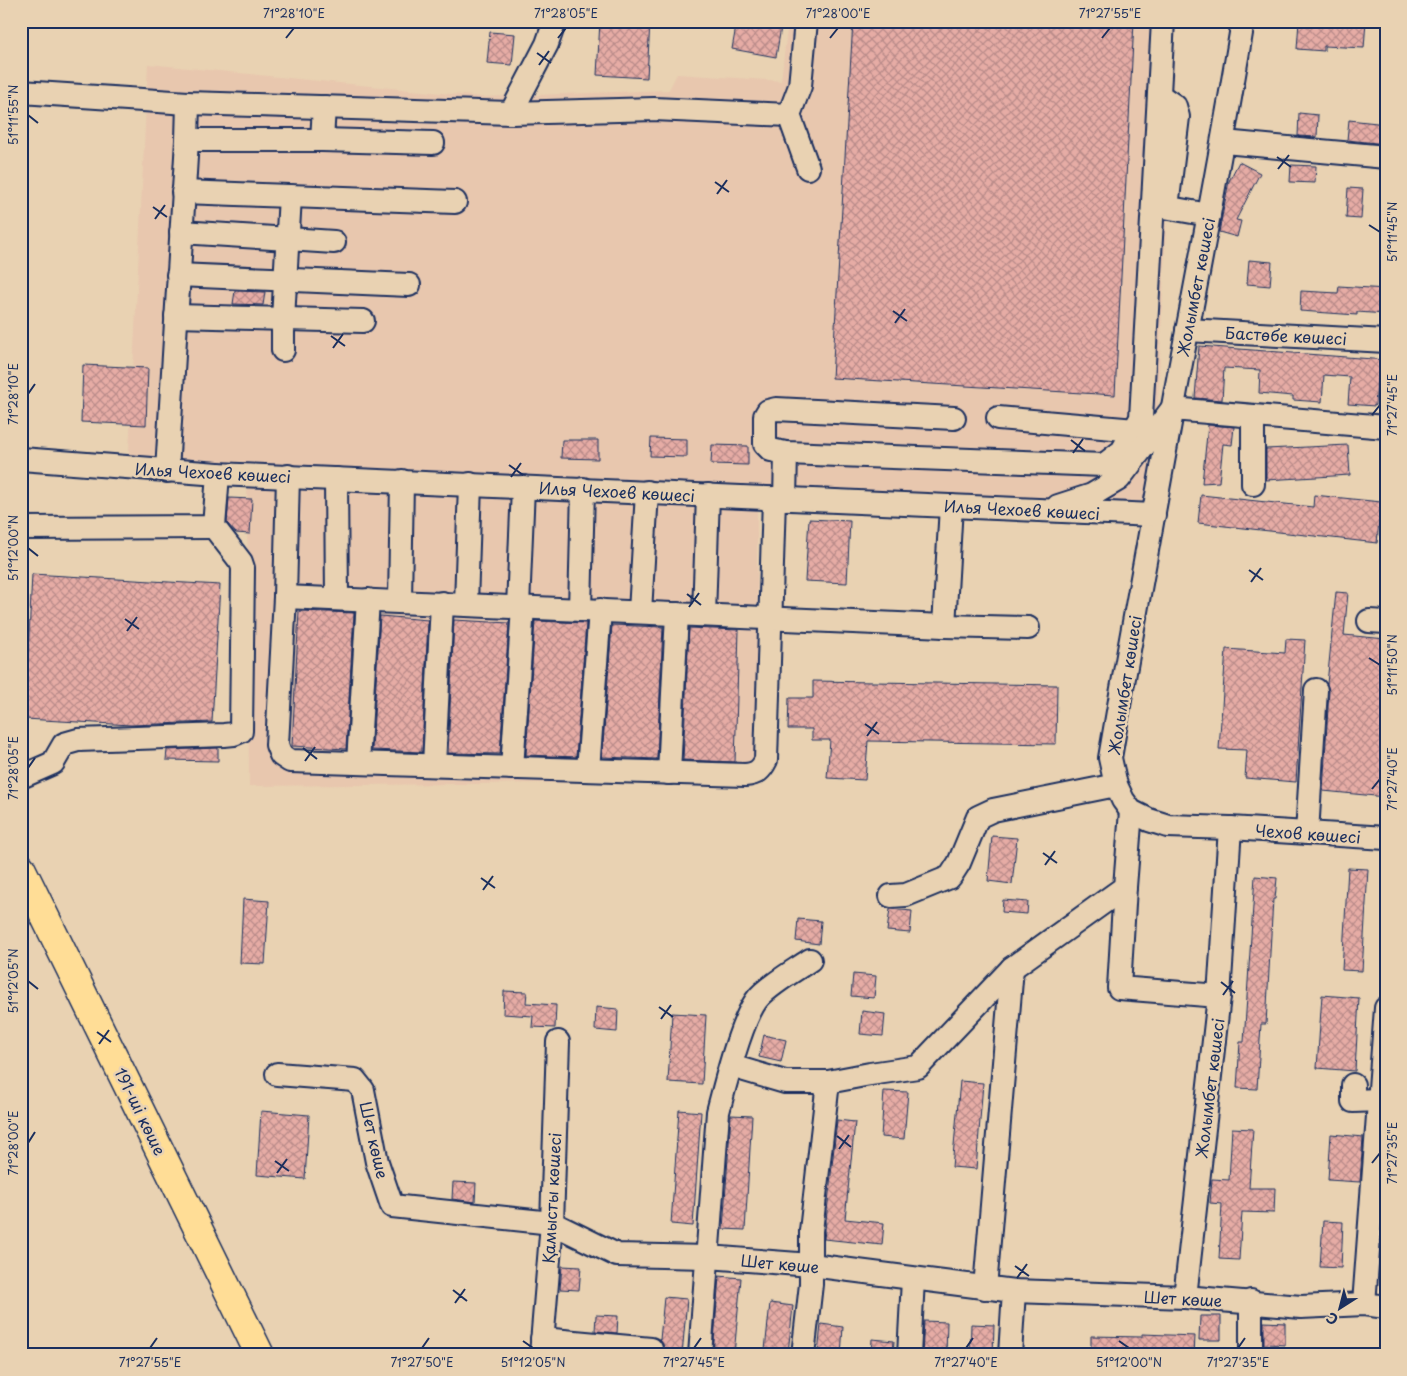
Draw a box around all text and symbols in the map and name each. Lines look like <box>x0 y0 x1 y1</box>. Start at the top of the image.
text: 71°28'10"E <box>263 4 325 22</box>
text: 71°28'05"E <box>534 4 598 22</box>
text: 71°28'00"E <box>805 4 871 22</box>
text: 71°27'55"E <box>1079 4 1141 22</box>
text: 51°11'55"N <box>4 85 22 145</box>
text: 51°11'45"N <box>1383 202 1401 262</box>
street label: Жолымбет көшесі <box>1170 215 1220 359</box>
street label: Бастөбе көшесі <box>1225 320 1347 350</box>
text: 71°28'10"E <box>4 363 22 425</box>
text: 71°27'45"E <box>1383 374 1401 436</box>
street label: Илья Чехоев көшесі <box>134 456 292 488</box>
street label: Илья Чехоев көшесі <box>538 475 696 507</box>
street label: Илья Чехоев көшесі <box>943 493 1101 525</box>
text: 51°12'00"N <box>4 515 22 581</box>
street label: Жолымбет көшесі <box>1101 613 1147 757</box>
text: 51°11'50"N <box>1383 634 1401 696</box>
text: 71°28'05"E <box>4 736 22 800</box>
text: 71°27'40"E <box>1383 747 1401 811</box>
street label: Чехов көшесі <box>1254 817 1362 849</box>
text: 51°12'05"N <box>4 948 22 1014</box>
street label: Жолымбет көшесі <box>1188 1016 1230 1160</box>
street label: 191-ші көше <box>109 1063 173 1159</box>
street label: Шет көше <box>354 1099 396 1181</box>
text: 71°28'00"E <box>4 1110 22 1176</box>
text: 71°27'35"E <box>1383 1122 1401 1184</box>
street label: Қамысты көшесі <box>536 1132 566 1264</box>
street label: Шет көше <box>740 1248 820 1278</box>
street label: Шет көше <box>1143 1284 1223 1312</box>
north arrow <box>1314 1284 1364 1334</box>
text: С <box>1322 1307 1342 1331</box>
text: 71°27'55"E <box>119 1353 181 1371</box>
text: 71°27'50"E <box>390 1353 454 1371</box>
text: 51°12'05"N <box>500 1353 566 1371</box>
text: 71°27'45"E <box>663 1353 725 1371</box>
text: 71°27'40"E <box>934 1353 998 1371</box>
text: 51°12'00"N <box>1096 1353 1162 1371</box>
text: 71°27'35"E <box>1207 1353 1269 1371</box>

